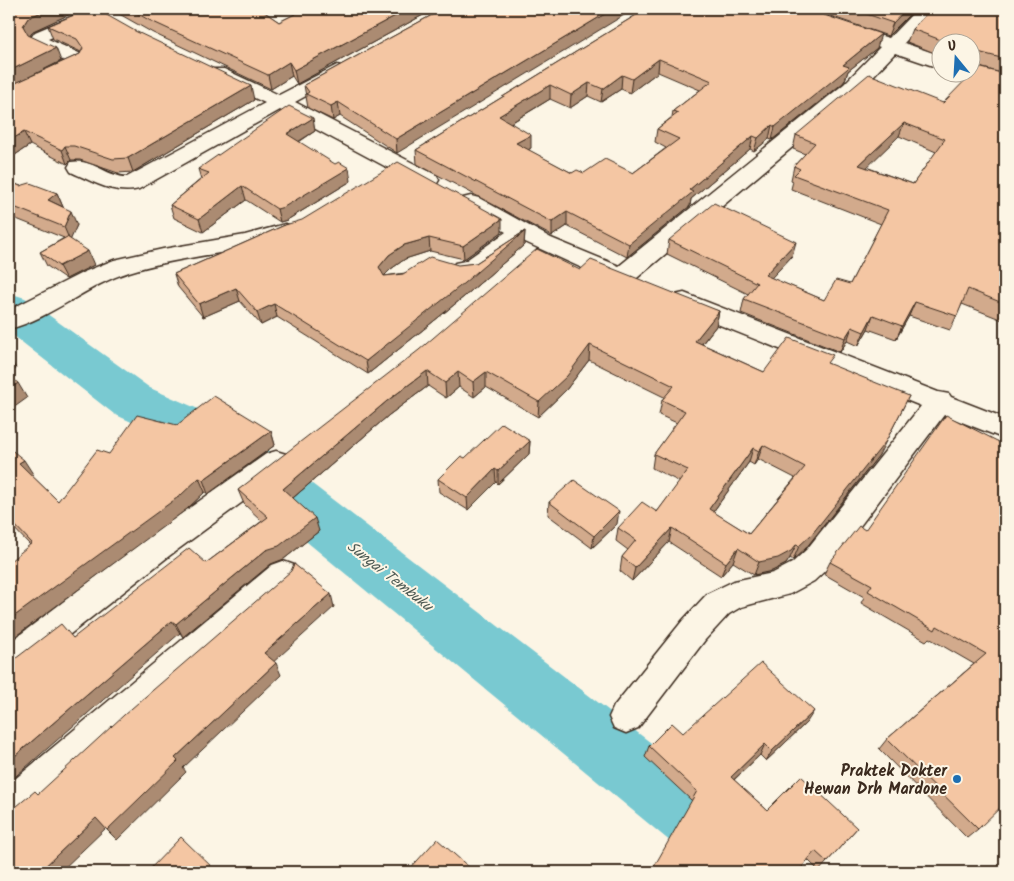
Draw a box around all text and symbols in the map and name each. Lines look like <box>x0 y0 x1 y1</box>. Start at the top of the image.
north arrow <box>932 32 982 82</box>
text: U <box>945 35 960 58</box>
water label: Sungai Tembuku <box>341 536 439 619</box>
place label: Praktek Dokter Hewan Drh Mardone <box>804 759 948 802</box>
marker: Praktek Dokter Hewan Drh Mardone <box>951 773 963 785</box>

